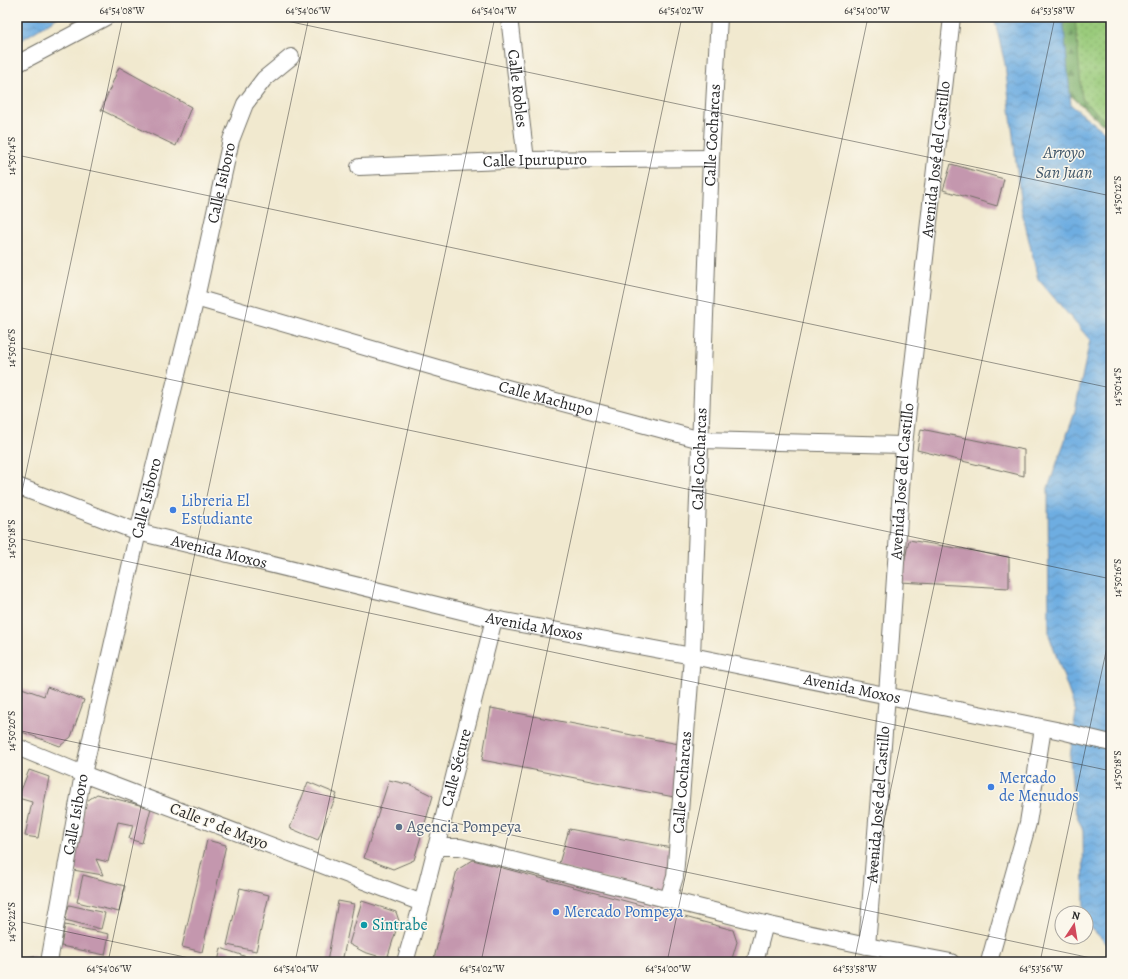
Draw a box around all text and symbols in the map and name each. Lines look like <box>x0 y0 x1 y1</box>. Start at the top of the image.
text: 64°54'08"W <box>99 4 145 17</box>
text: 64°54'06"W <box>285 4 331 17</box>
text: 64°54'04"W <box>472 4 517 17</box>
text: 64°54'02"W <box>658 4 704 17</box>
text: 64°54'00"W <box>844 4 891 17</box>
text: 64°53'58"W <box>1031 4 1076 17</box>
street label: Calle Robles <box>502 48 533 129</box>
street label: Avenida José del Castillo <box>916 80 956 240</box>
street label: Calle Cocharcas <box>699 83 726 187</box>
text: 14°50'14"S <box>5 137 18 175</box>
street label: Calle Isiboro <box>202 141 241 226</box>
water label: Arroyo San Juan <box>1036 141 1092 184</box>
street label: Calle Ipurupuro <box>482 148 587 173</box>
text: 14°50'12"S <box>1111 176 1124 214</box>
text: 14°50'16"S <box>5 329 18 367</box>
text: 14°50'14"S <box>1111 368 1124 406</box>
street label: Calle Machupo <box>496 375 596 422</box>
street label: Avenida José del Castillo <box>885 402 920 562</box>
street label: Calle Cocharcas <box>687 407 712 511</box>
street label: Calle Isiboro <box>126 456 167 541</box>
place label: Libreria El Estudiante <box>181 490 253 530</box>
marker: Libreria El Estudiante <box>168 505 178 515</box>
text: 14°50'18"S <box>5 520 18 558</box>
street label: Avenida Moxos <box>168 529 269 574</box>
text: 14°50'16"S <box>1111 559 1124 597</box>
street label: Avenida Moxos <box>483 606 585 646</box>
street label: Avenida Moxos <box>801 668 903 709</box>
text: 14°50'20"S <box>5 711 18 751</box>
street label: Avenida José del Castillo <box>861 725 895 885</box>
street label: Calle Sécure <box>436 726 477 809</box>
street label: Calle Cocharcas <box>667 730 697 834</box>
text: 14°50'18"S <box>1111 751 1124 789</box>
place label: Mercado de Menudos <box>999 767 1079 807</box>
street label: Calle Isiboro <box>58 772 94 857</box>
marker: Mercado de Menudos <box>986 782 996 792</box>
street label: Calle 1º de Mayo <box>167 797 272 855</box>
place label: Agencia Pompeya <box>406 816 522 838</box>
marker: Agencia Pompeya <box>394 822 404 832</box>
place label: Mercado Pompeya <box>564 901 684 923</box>
text: 14°50'22"S <box>5 902 18 942</box>
north arrow <box>1054 905 1094 945</box>
marker: Mercado Pompeya <box>551 907 561 917</box>
text: N <box>1070 908 1081 924</box>
place label: Sintrabe <box>372 914 428 936</box>
marker: Sintrabe <box>359 920 369 930</box>
text: 64°54'06"W <box>86 962 132 975</box>
text: 64°54'04"W <box>274 962 319 975</box>
text: 64°54'02"W <box>459 962 505 975</box>
text: 64°54'00"W <box>645 962 692 975</box>
text: 64°53'58"W <box>833 962 878 975</box>
text: 64°53'56"W <box>1019 962 1063 975</box>

